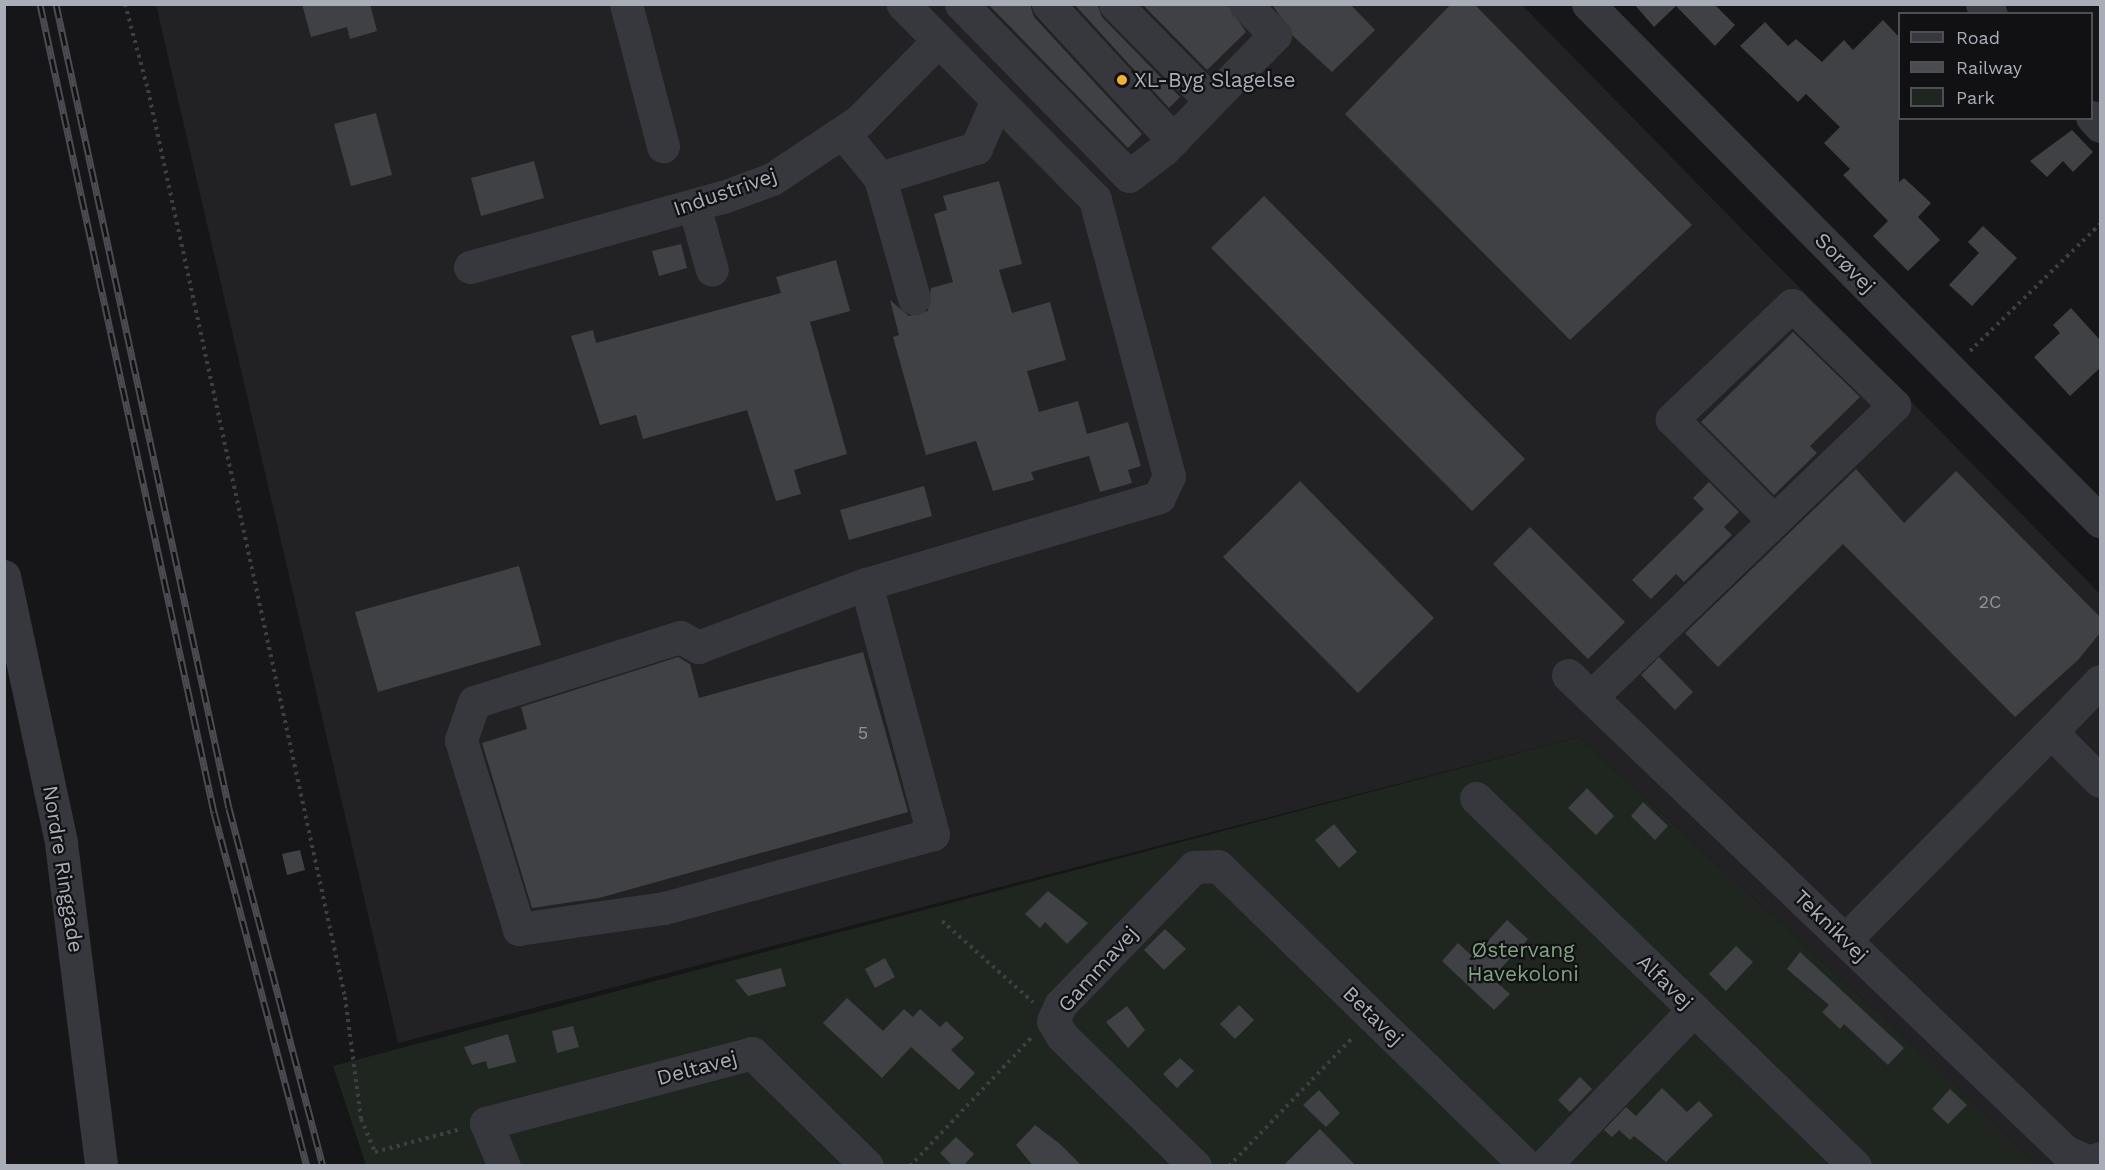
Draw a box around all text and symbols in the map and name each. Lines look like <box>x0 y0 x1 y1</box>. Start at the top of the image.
legend <box>1898 12 2093 120</box>
text: Road <box>1956 27 2000 48</box>
text: Railway <box>1956 57 2022 78</box>
place label: XL-Byg Slagelse <box>1134 67 1296 93</box>
marker: XL-Byg Slagelse <box>1115 73 1129 87</box>
text: Park <box>1956 87 1995 108</box>
street label: Industrivej <box>670 163 780 221</box>
street label: Sorøvej <box>1809 227 1881 299</box>
house number: 2C <box>1979 591 2001 613</box>
house number: 5 <box>858 722 868 744</box>
street label: Nordre Ringgade <box>37 784 89 954</box>
street label: Teknikvej <box>1789 884 1873 968</box>
street label: Gammavej <box>1053 921 1143 1017</box>
park label: Østervang Havekoloni <box>1467 937 1579 987</box>
street label: Alfavej <box>1632 949 1698 1015</box>
street label: Betavej <box>1337 981 1409 1051</box>
street label: Deltavej <box>654 1045 740 1091</box>

